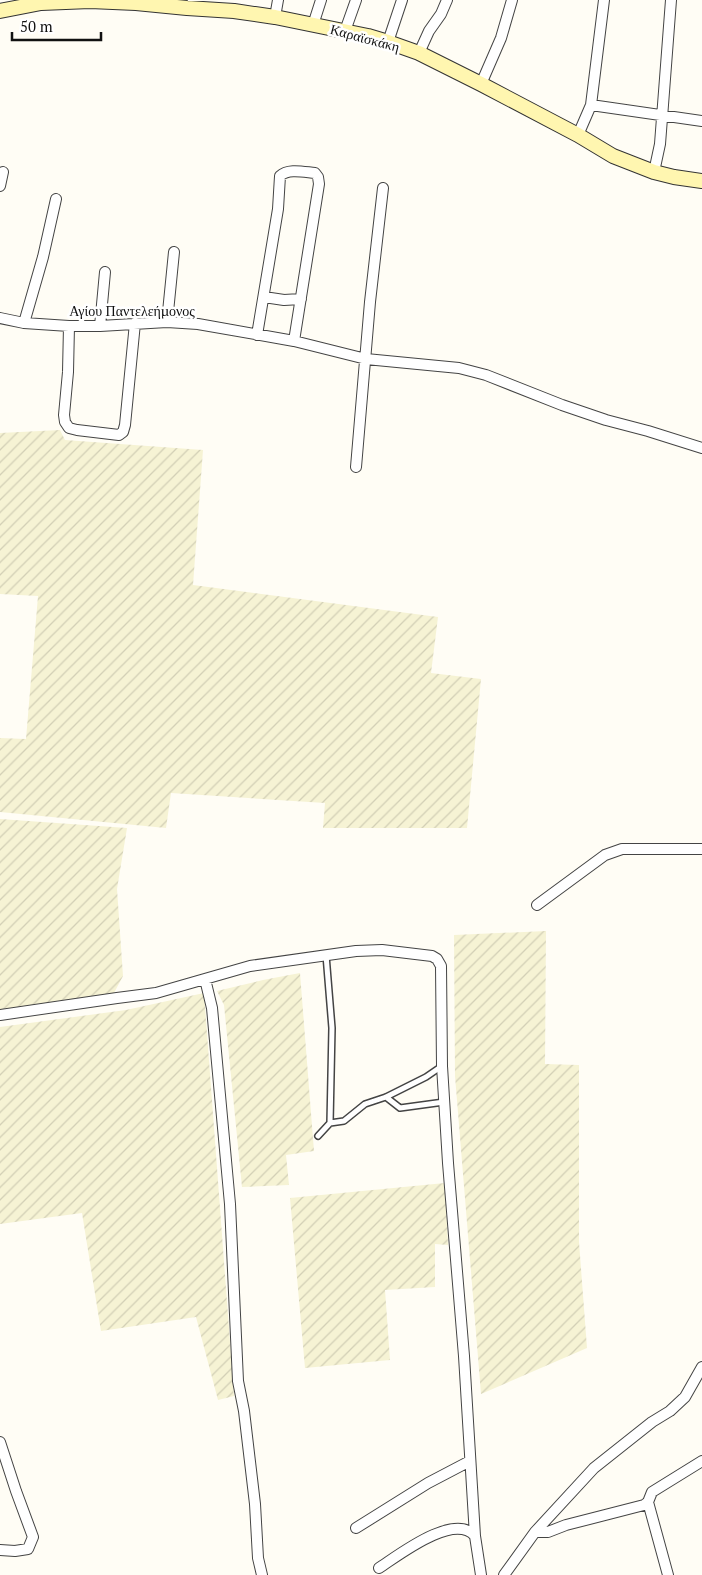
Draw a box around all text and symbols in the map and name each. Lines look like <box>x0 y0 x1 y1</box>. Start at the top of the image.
scale bar <box>12 10 101 42</box>
text: 50 m <box>20 16 53 36</box>
street label: Καραϊσκάκη <box>328 19 402 56</box>
street label: Αγίου Παντελεήμονος <box>69 301 195 320</box>

